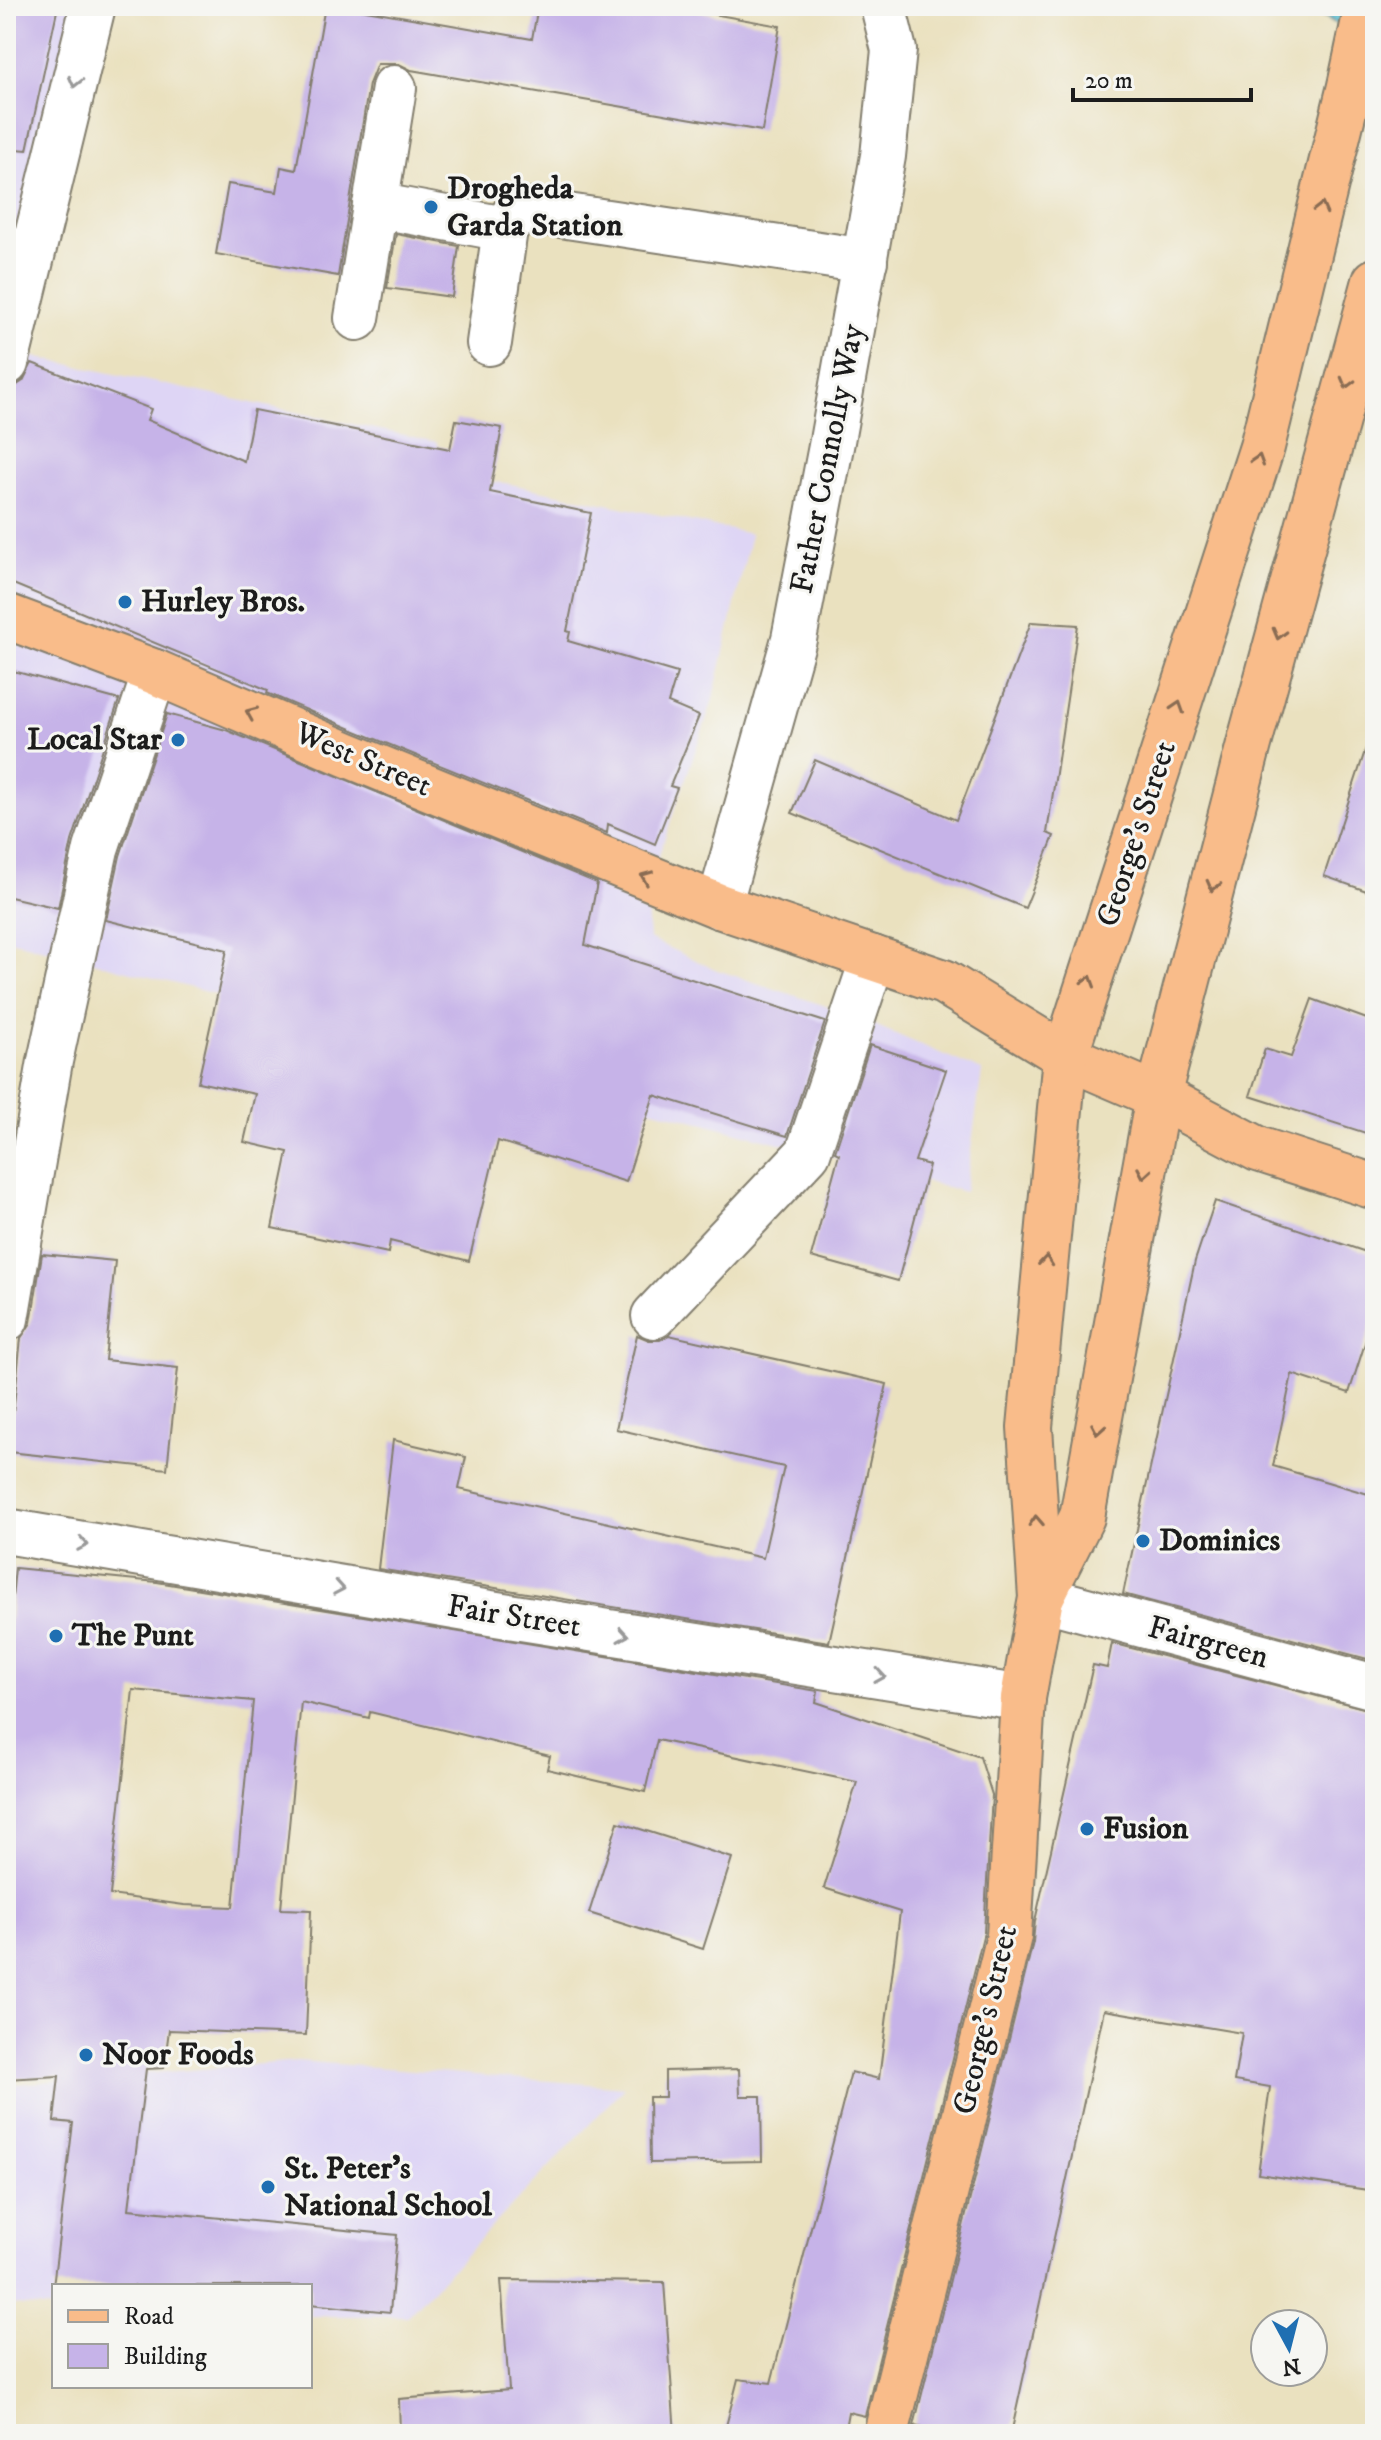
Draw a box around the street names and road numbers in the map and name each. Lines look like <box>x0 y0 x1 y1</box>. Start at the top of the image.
street label: Father Connolly Way <box>782 320 874 597</box>
street label: West Street <box>288 713 437 807</box>
street label: George's Street <box>1088 736 1186 932</box>
street label: Fair Street <box>444 1587 584 1647</box>
street label: Fairgreen <box>1143 1608 1273 1678</box>
street label: George's Street <box>945 1922 1027 2118</box>

